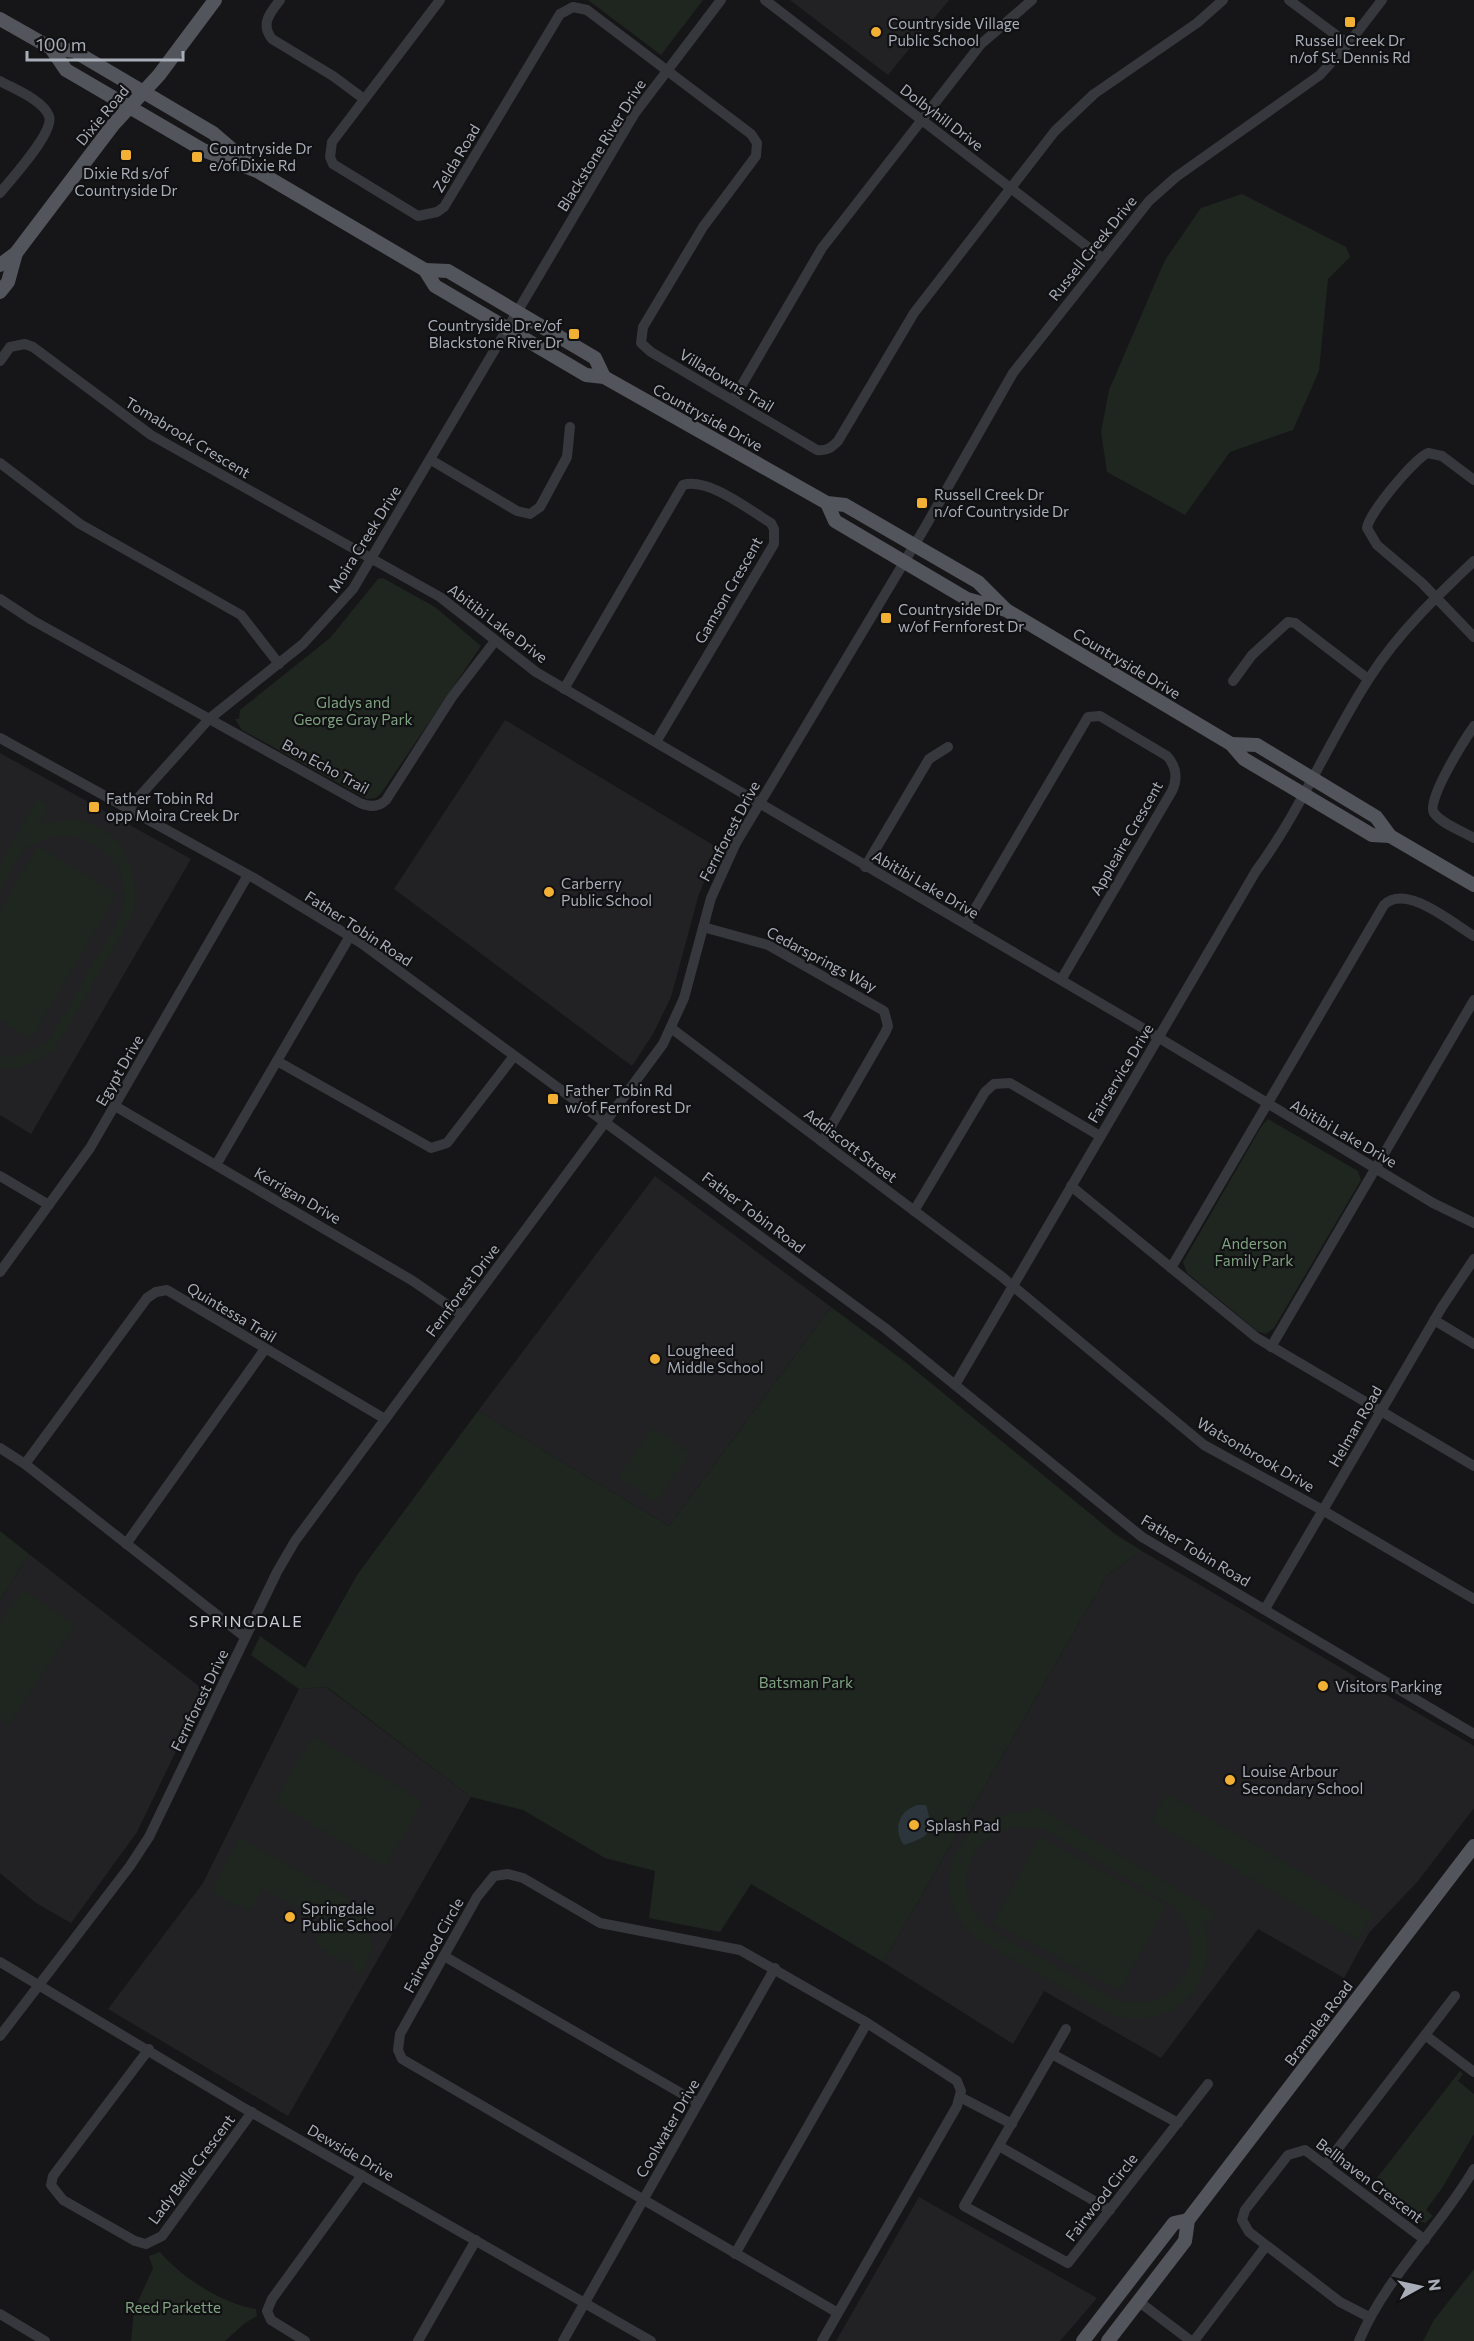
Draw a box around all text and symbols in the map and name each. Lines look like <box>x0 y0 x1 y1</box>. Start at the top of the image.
place label: Countryside Village Public School <box>888 14 1020 49</box>
marker: Russell Creek Dr n/of St. Dennis Rd <box>1343 15 1357 29</box>
scale bar <box>27 24 183 62</box>
marker: Countryside Village Public School <box>869 25 883 39</box>
place label: Russell Creek Dr n/of St. Dennis Rd <box>1290 31 1410 66</box>
text: 100 m <box>36 33 86 55</box>
street label: Blackstone River Drive <box>553 76 649 214</box>
street label: Dolbyhill Drive <box>897 80 987 154</box>
street label: Dixie Road <box>72 81 132 149</box>
street label: Zelda Road <box>429 121 483 195</box>
place label: Countryside Dr e/of Dixie Rd <box>209 139 312 174</box>
marker: Dixie Rd s/of Countryside Dr <box>119 148 133 162</box>
marker: Countryside Dr e/of Dixie Rd <box>190 150 204 164</box>
place label: Dixie Rd s/of Countryside Dr <box>74 164 178 199</box>
street label: Russell Creek Drive <box>1044 192 1140 304</box>
place label: Countryside Dr e/of Blackstone River Dr <box>428 316 562 351</box>
marker: Countryside Dr e/of Blackstone River Dr <box>567 327 581 341</box>
street label: Villadowns Trail <box>677 345 777 415</box>
street label: Countryside Drive <box>650 379 766 455</box>
street label: Tomabrook Crescent <box>122 393 254 481</box>
street label: Moira Creek Drive <box>324 482 404 596</box>
place label: Russell Creek Dr n/of Countryside Dr <box>934 485 1069 520</box>
marker: Russell Creek Dr n/of Countryside Dr <box>915 496 929 510</box>
street label: Gamson Crescent <box>690 534 766 646</box>
street label: Abitibi Lake Drive <box>445 580 551 666</box>
place label: Countryside Dr w/of Fernforest Dr <box>898 600 1024 635</box>
marker: Countryside Dr w/of Fernforest Dr <box>879 611 893 625</box>
street label: Countryside Drive <box>1070 624 1184 702</box>
park label: Gladys and George Gray Park <box>293 693 413 728</box>
street label: Bon Echo Trail <box>279 735 373 797</box>
street label: Fernforest Drive <box>695 778 763 884</box>
street label: Appleaire Crescent <box>1086 778 1166 898</box>
place label: Father Tobin Rd opp Moira Creek Dr <box>106 789 239 824</box>
marker: Father Tobin Rd opp Moira Creek Dr <box>87 800 101 814</box>
street label: Abitibi Lake Drive <box>870 846 982 922</box>
place label: Carberry Public School <box>561 874 652 909</box>
marker: Carberry Public School <box>542 885 556 899</box>
street label: Father Tobin Road <box>302 887 416 969</box>
street label: Cedarsprings Way <box>764 922 880 996</box>
street label: Fairservice Drive <box>1083 1020 1157 1126</box>
street label: Egypt Drive <box>91 1031 147 1109</box>
place label: Father Tobin Rd w/of Fernforest Dr <box>565 1081 691 1116</box>
marker: Father Tobin Rd w/of Fernforest Dr <box>546 1092 560 1106</box>
street label: Abitibi Lake Drive <box>1288 1095 1400 1171</box>
street label: Addiscott Street <box>801 1104 901 1186</box>
street label: Kerrigan Drive <box>252 1163 345 1227</box>
street label: Father Tobin Road <box>699 1167 809 1257</box>
park label: Anderson Family Park <box>1215 1234 1293 1269</box>
street label: Fernforest Drive <box>421 1240 503 1340</box>
street label: Quintessa Trail <box>184 1278 280 1346</box>
place label: Lougheed Middle School <box>667 1341 764 1376</box>
marker: Lougheed Middle School <box>648 1352 662 1366</box>
street label: Helman Road <box>1325 1382 1385 1470</box>
street label: Watsonbrook Drive <box>1194 1413 1318 1495</box>
street label: Father Tobin Road <box>1138 1510 1254 1590</box>
district label: SPRINGDALE <box>189 1611 303 1630</box>
street label: Fernforest Drive <box>167 1646 231 1754</box>
park label: Batsman Park <box>759 1673 853 1691</box>
place label: Visitors Parking <box>1335 1677 1442 1695</box>
marker: Visitors Parking <box>1316 1679 1330 1693</box>
place label: Louise Arbour Secondary School <box>1242 1762 1363 1797</box>
marker: Louise Arbour Secondary School <box>1223 1773 1237 1787</box>
place label: Splash Pad <box>926 1816 1000 1834</box>
marker: Splash Pad <box>907 1818 921 1832</box>
street label: Fairwood Circle <box>399 1894 467 1996</box>
place label: Springdale Public School <box>302 1899 393 1934</box>
marker: Springdale Public School <box>283 1910 297 1924</box>
street label: Bramalea Road <box>1280 1977 1356 2069</box>
street label: Coolwater Drive <box>632 2075 703 2180</box>
street label: Lady Belle Crescent <box>144 2111 238 2227</box>
street label: Dewside Drive <box>304 2120 398 2184</box>
street label: Bellhaven Crescent <box>1313 2134 1427 2226</box>
street label: Fairwood Circle <box>1061 2150 1141 2244</box>
north arrow <box>1390 2257 1450 2317</box>
text: N <box>1425 2278 1446 2292</box>
park label: Reed Parkette <box>125 2298 221 2316</box>

